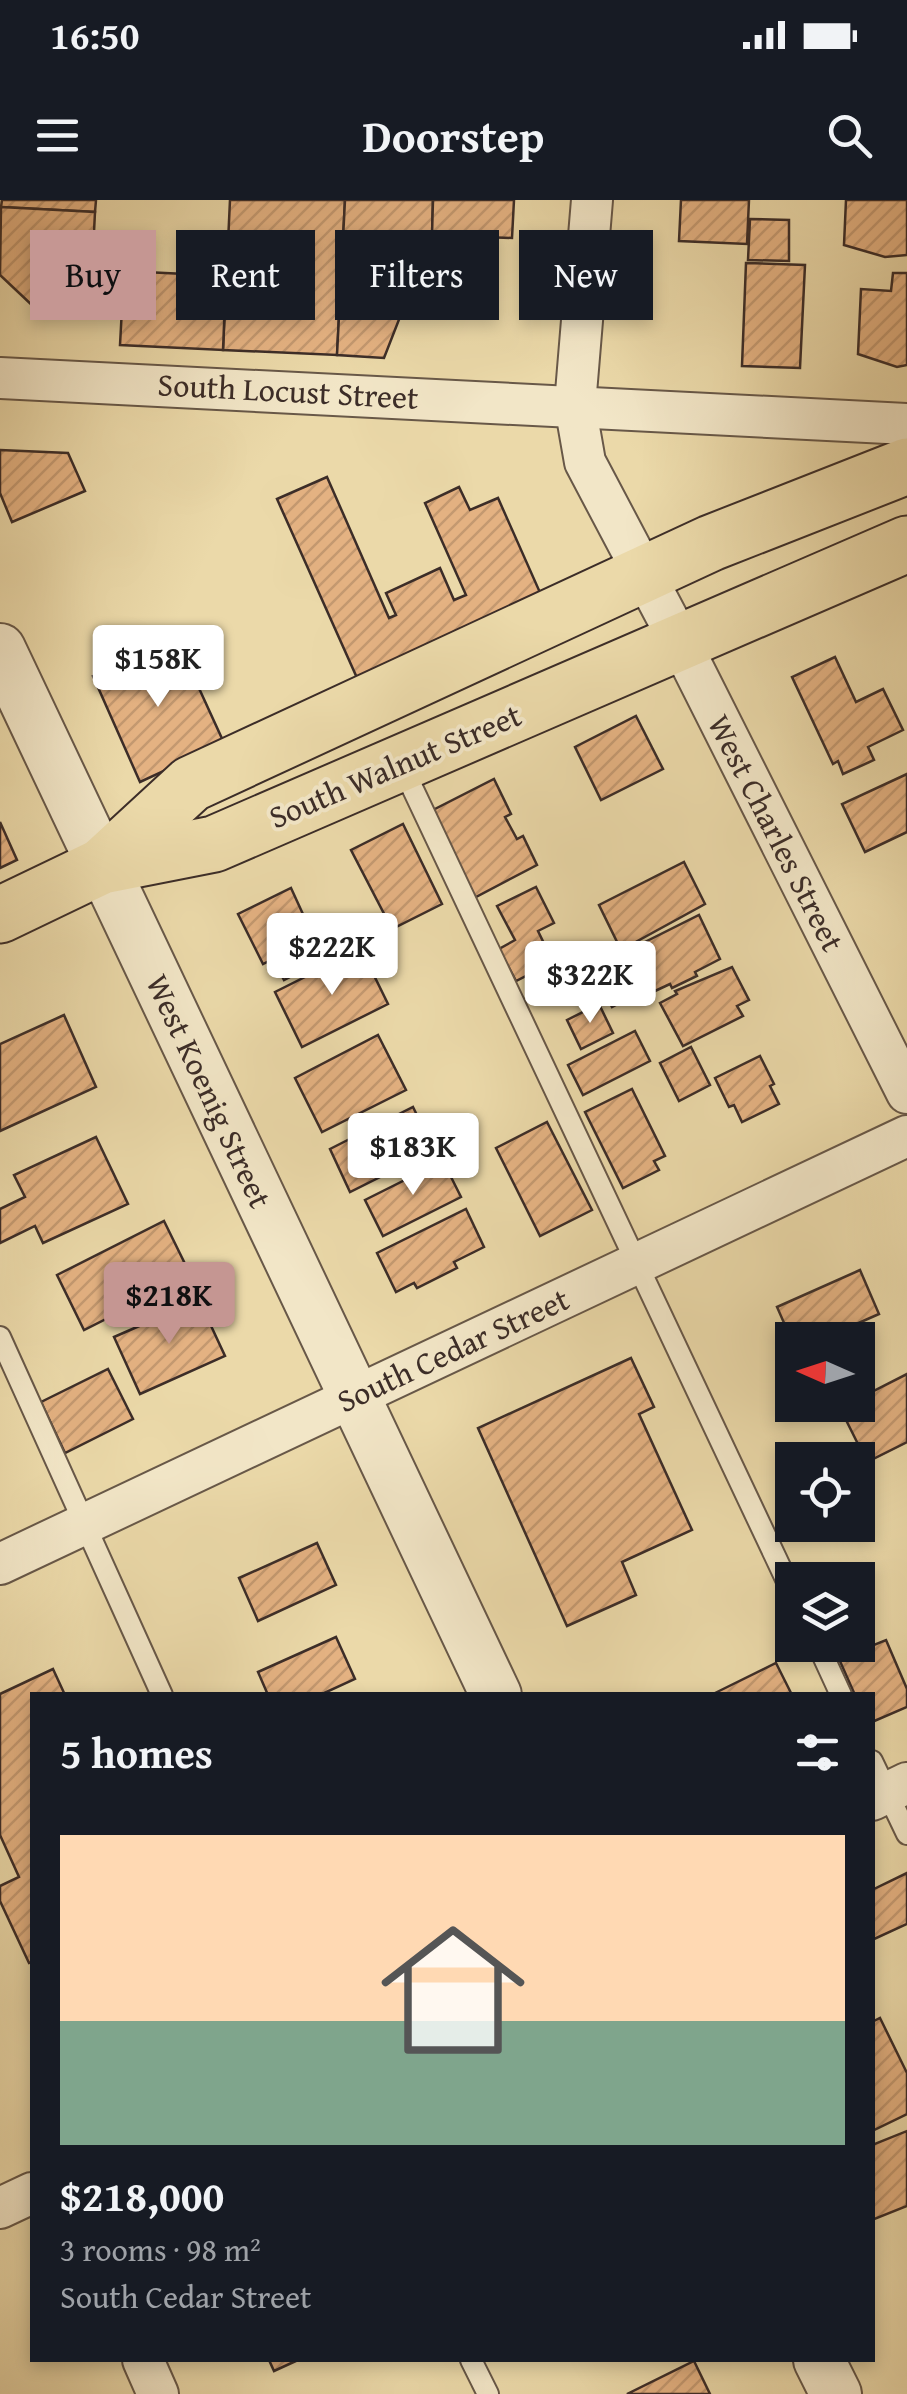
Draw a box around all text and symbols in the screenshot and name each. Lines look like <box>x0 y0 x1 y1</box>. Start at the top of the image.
text: 16:50 <box>50 7 140 63</box>
text: Doorstep <box>363 103 544 168</box>
icon: menu <box>30 108 85 163</box>
icon: search <box>822 108 877 163</box>
chip: Buy <box>30 230 156 320</box>
chip: Rent <box>176 230 315 320</box>
chip: Filters <box>335 230 499 320</box>
chip: New <box>519 230 653 320</box>
street label: South Locust Street <box>156 360 420 421</box>
pin: $158K <box>88 625 228 710</box>
text: $158K <box>115 634 201 681</box>
street label: South Walnut Street <box>261 691 528 840</box>
street label: West Charles Street <box>696 706 856 959</box>
pin: $222K <box>262 913 402 998</box>
text: $222K <box>289 922 375 969</box>
pin: $322K <box>520 941 660 1026</box>
text: $322K <box>547 950 633 997</box>
street label: West Koenig Street <box>135 966 284 1215</box>
pin: $183K <box>343 1113 483 1198</box>
text: $183K <box>370 1122 456 1169</box>
pin: $218K <box>99 1262 239 1347</box>
text: $218K <box>126 1271 212 1318</box>
street label: South Cedar Street <box>329 1275 577 1424</box>
north arrow <box>775 1322 875 1422</box>
map controls <box>775 1322 875 1662</box>
button: locate <box>775 1442 875 1542</box>
button: layers <box>775 1562 875 1662</box>
text: 5 homes <box>60 1722 213 1783</box>
icon: filters <box>790 1725 845 1780</box>
icon: home <box>363 1900 543 2080</box>
text: $218,000 <box>60 2165 224 2226</box>
text: 3 rooms · 98 m² <box>60 2226 261 2273</box>
text: South Cedar Street <box>60 2273 311 2320</box>

